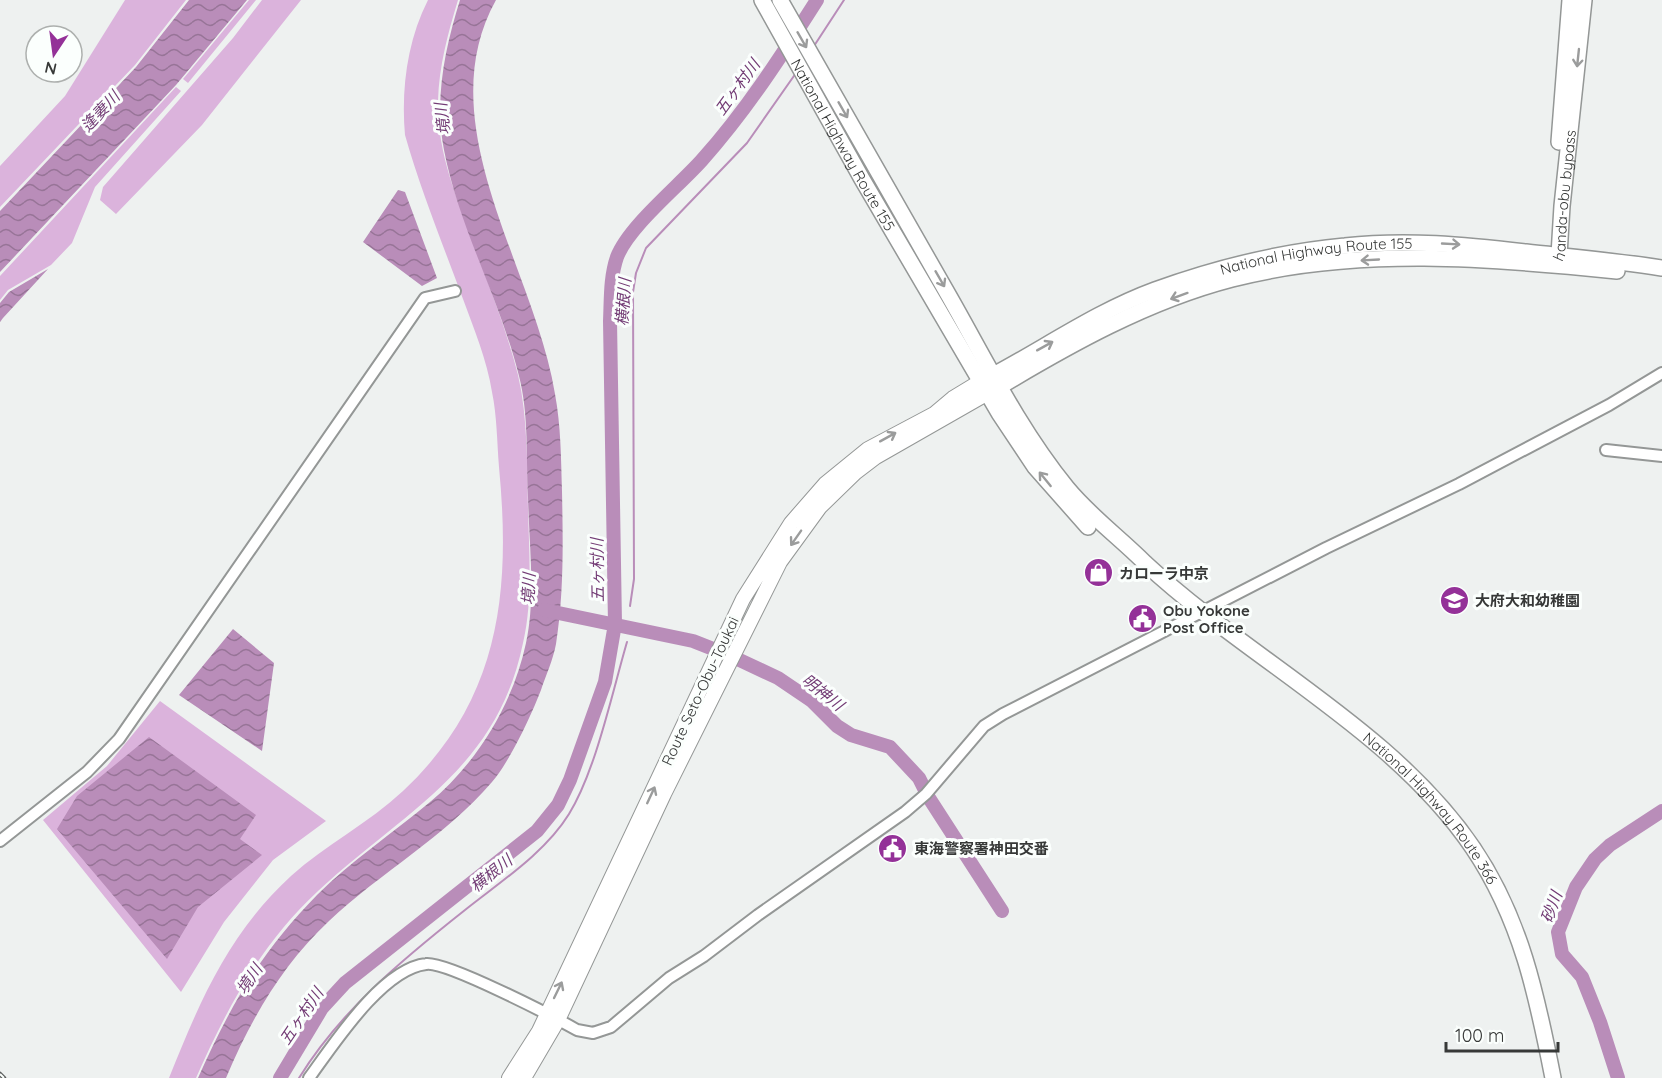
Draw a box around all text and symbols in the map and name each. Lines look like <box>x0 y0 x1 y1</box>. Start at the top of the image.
north arrow <box>24 24 84 84</box>
one-way arrow <box>797 31 809 48</box>
one-way arrow <box>1572 48 1583 68</box>
water label: 五ヶ村川 <box>710 54 765 119</box>
street label: National Highway Route 155 <box>787 55 900 234</box>
text: N <box>43 58 59 80</box>
water label: 逢妻川 <box>76 85 125 135</box>
water label: 境川 <box>430 100 454 136</box>
one-way arrow <box>837 102 849 119</box>
street label: handa-obu bypass <box>1548 129 1580 264</box>
street label: National Highway Route 155 <box>1218 233 1413 278</box>
one-way arrow <box>1441 239 1461 250</box>
one-way arrow <box>1360 254 1380 265</box>
one-way arrow <box>934 271 946 288</box>
water label: 横根川 <box>611 275 635 327</box>
one-way arrow <box>1170 292 1189 303</box>
one-way arrow <box>1036 340 1053 352</box>
one-way arrow <box>879 431 896 443</box>
one-way arrow <box>1038 472 1051 488</box>
one-way arrow <box>790 530 802 546</box>
water label: 五ヶ村川 <box>586 536 608 602</box>
shop icon: カローラ中京 <box>1082 557 1114 589</box>
place label: カローラ中京 <box>1119 564 1209 583</box>
water label: 境川 <box>517 571 539 606</box>
school or university icon: 大府大和幼稚園 <box>1438 584 1470 616</box>
place label: 大府大和幼稚園 <box>1475 591 1580 610</box>
place label: Obu Yokone Post Office <box>1163 601 1250 637</box>
public building icon: Obu Yokone Post Office <box>1126 603 1158 635</box>
street label: Route Seto-Obu-Toukai <box>657 614 743 768</box>
water label: 明神川 <box>798 669 850 716</box>
street label: National Highway Route 366 <box>1359 728 1502 887</box>
one-way arrow <box>645 787 657 805</box>
public building icon: 東海警察署神田交番 <box>877 832 909 864</box>
place label: 東海警察署神田交番 <box>914 839 1049 858</box>
water label: 横根川 <box>466 849 517 896</box>
water label: 砂川 <box>1536 887 1567 925</box>
water label: 境川 <box>232 958 267 998</box>
water label: 五ヶ村川 <box>275 982 328 1048</box>
one-way arrow <box>553 982 564 1000</box>
scale bar <box>1446 1015 1558 1053</box>
text: 100 m <box>1455 1024 1504 1047</box>

